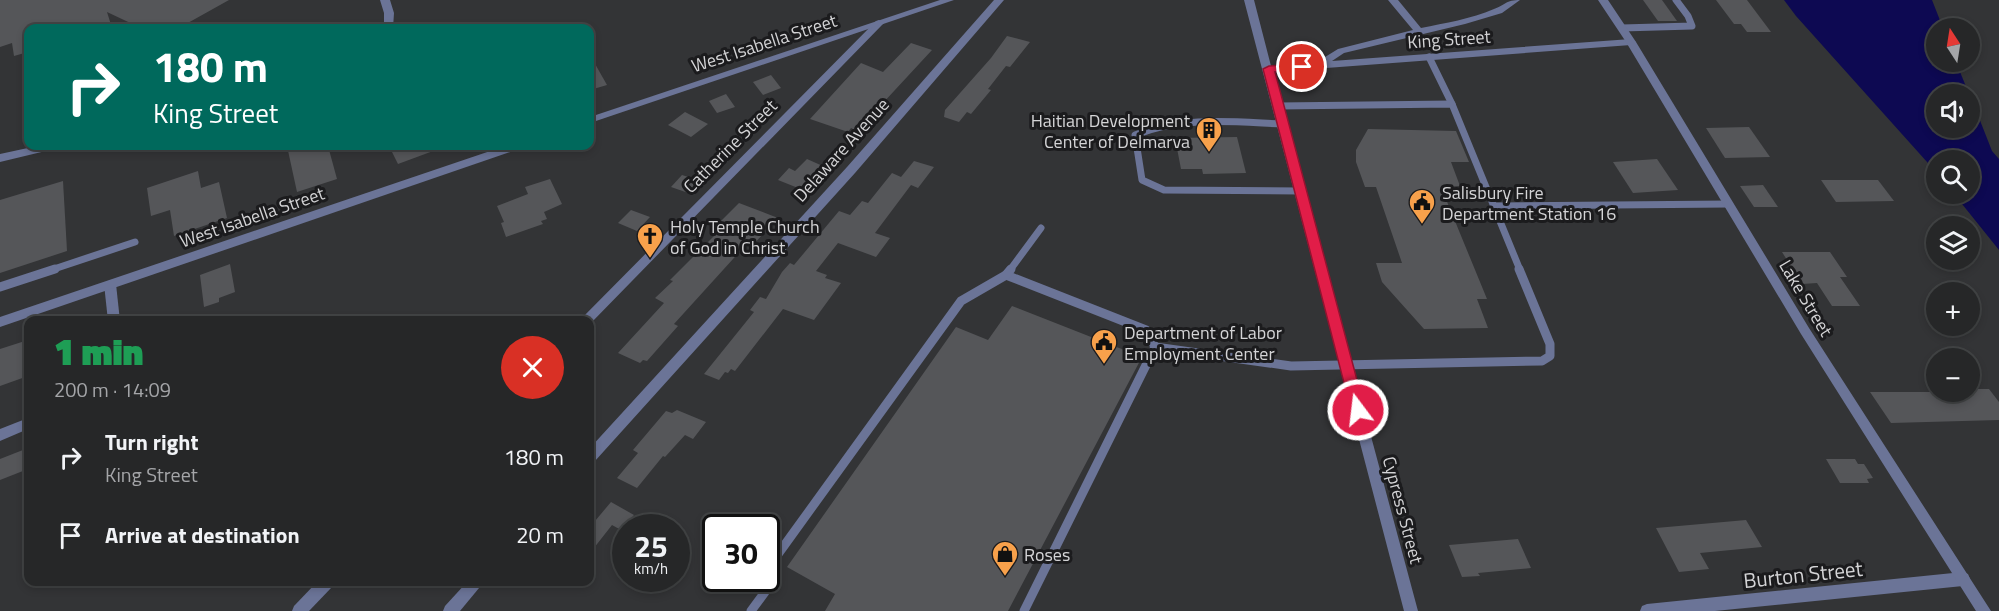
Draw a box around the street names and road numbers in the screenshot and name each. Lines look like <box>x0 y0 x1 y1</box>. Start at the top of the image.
street label: West Isabella Street <box>688 7 841 79</box>
street label: King Street <box>1406 23 1492 55</box>
street label: Catherine Street <box>677 92 784 199</box>
street label: Delaware Avenue <box>787 92 895 208</box>
street label: West Isabella Street <box>176 179 329 254</box>
street label: Lake Street <box>1772 254 1840 342</box>
street label: Cypress Street <box>1376 453 1430 567</box>
street label: Burton Street <box>1742 552 1865 596</box>

